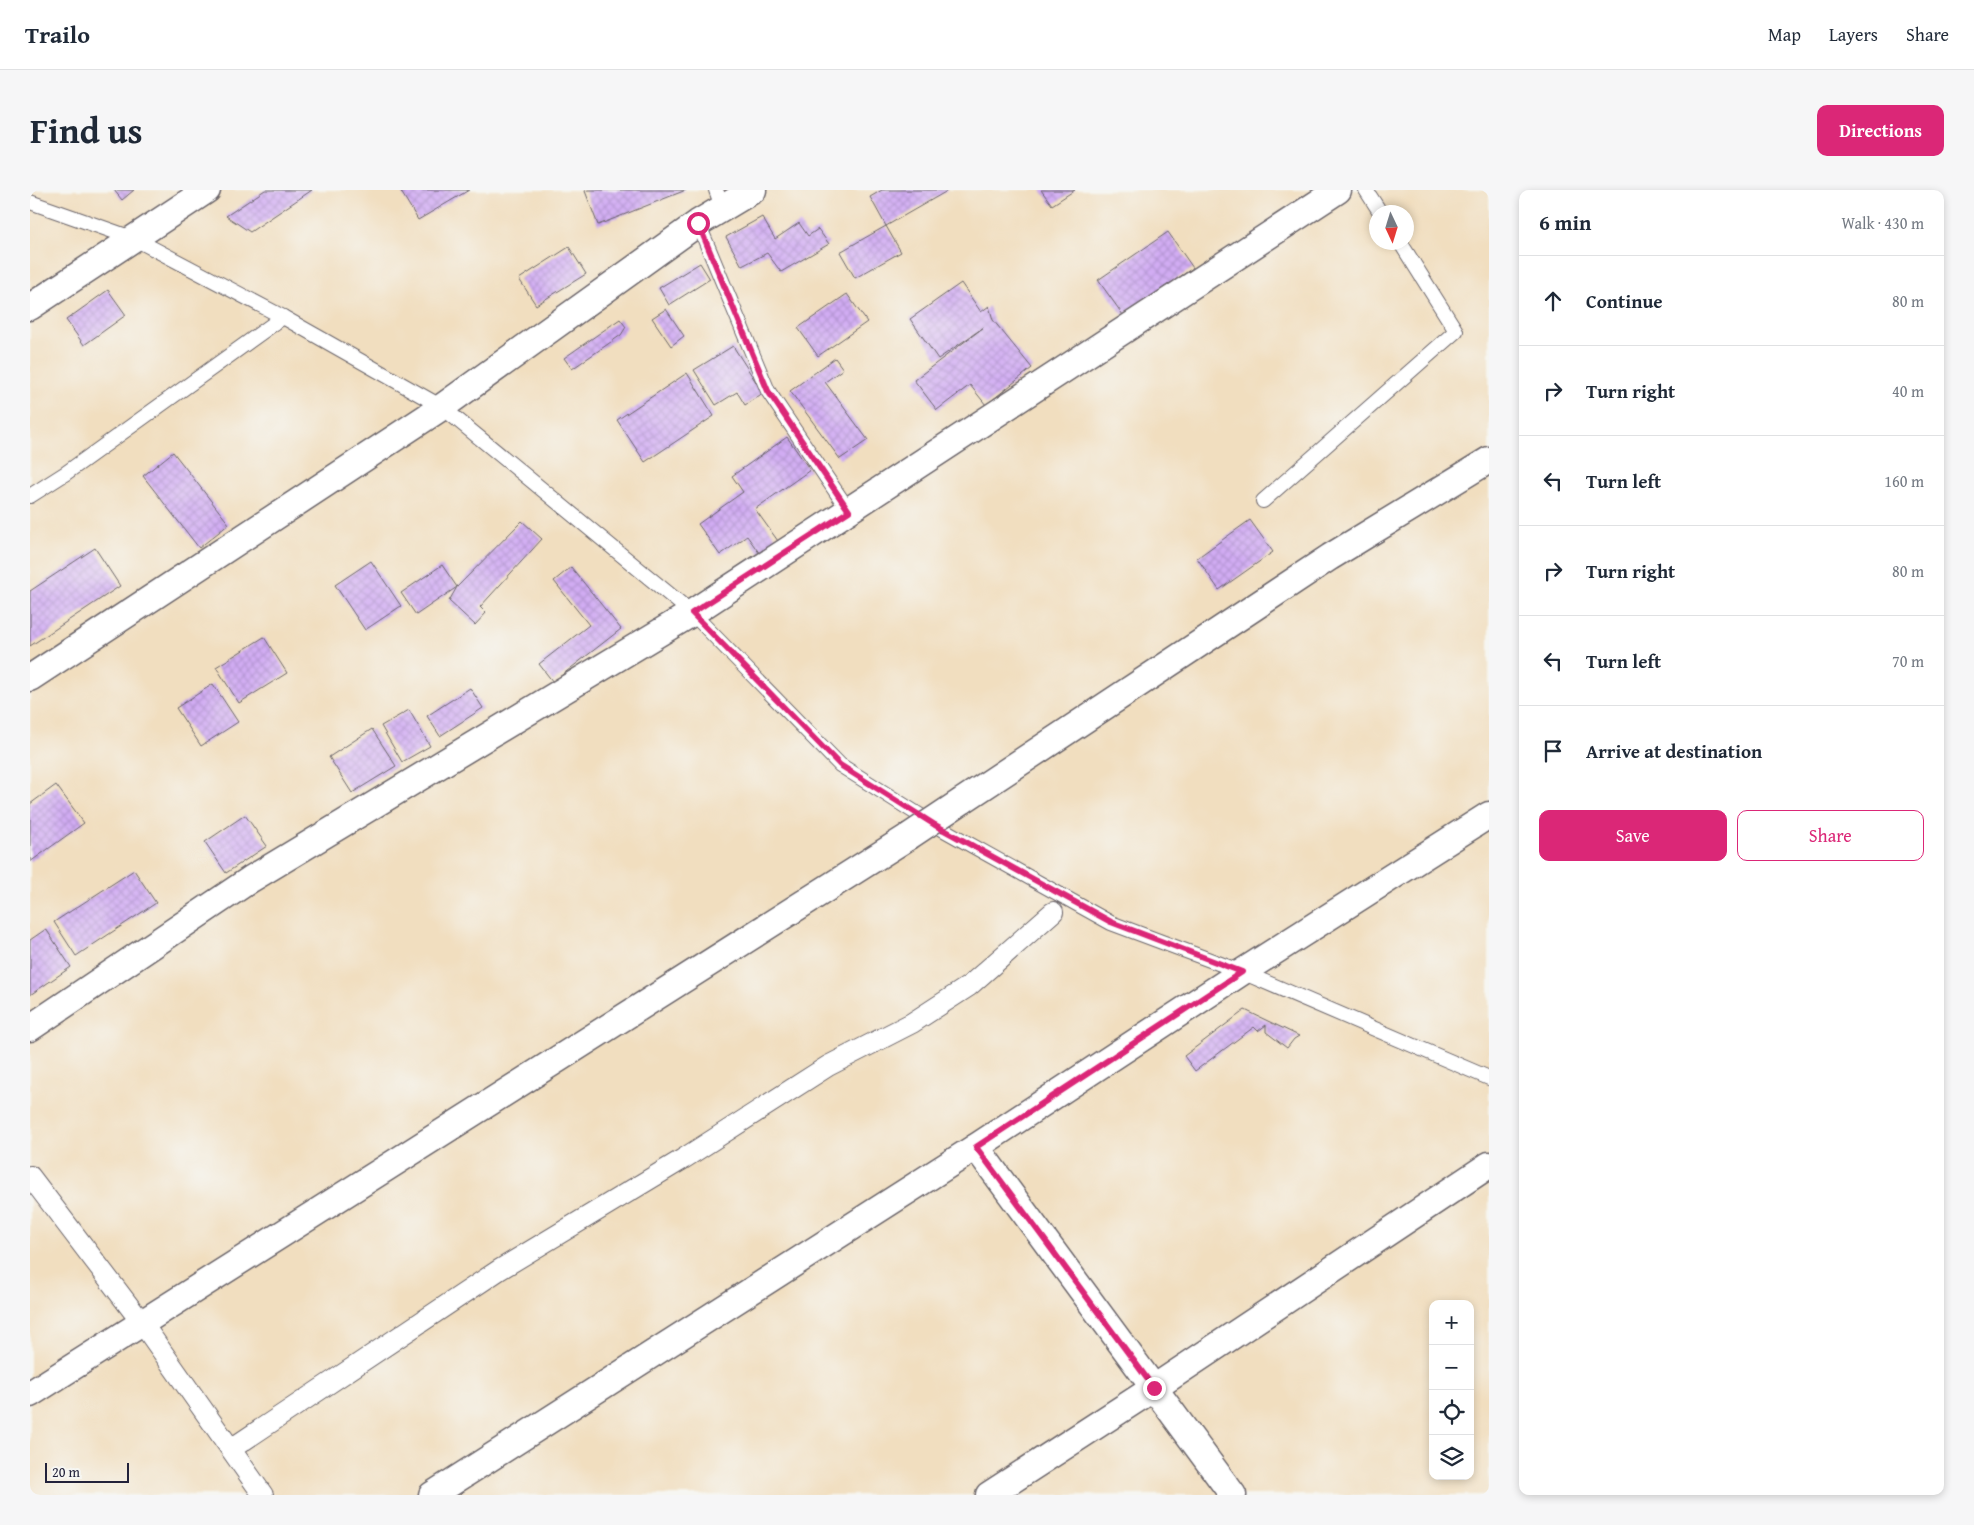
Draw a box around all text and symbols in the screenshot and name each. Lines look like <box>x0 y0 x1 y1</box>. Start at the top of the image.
text: Trailo <box>25 17 90 52</box>
text: Map <box>1768 21 1801 48</box>
text: Layers <box>1829 21 1878 48</box>
text: Share <box>1906 21 1949 48</box>
text: Find us <box>30 105 143 156</box>
button: Directions <box>1817 105 1944 156</box>
north arrow <box>1369 205 1414 250</box>
text: 6 min <box>1539 207 1591 238</box>
text: Walk · 430 m <box>1841 211 1924 235</box>
route start <box>687 212 710 235</box>
icon: ahead <box>1539 287 1567 315</box>
text: Continue <box>1586 287 1663 315</box>
text: 80 m <box>1892 289 1924 313</box>
icon: right <box>1539 377 1567 405</box>
text: Turn right <box>1586 377 1675 405</box>
text: 40 m <box>1892 379 1924 403</box>
icon: left <box>1539 467 1567 495</box>
text: Turn left <box>1586 467 1661 495</box>
text: 160 m <box>1884 469 1924 493</box>
icon: right <box>1539 557 1567 585</box>
text: Turn right <box>1586 557 1675 585</box>
text: 80 m <box>1892 559 1924 583</box>
icon: left <box>1539 647 1567 675</box>
text: Turn left <box>1586 647 1661 675</box>
text: 70 m <box>1892 649 1924 673</box>
icon: arrive <box>1539 737 1567 765</box>
text: Arrive at destination <box>1586 737 1762 765</box>
button: Save <box>1539 810 1727 861</box>
button: Share <box>1737 810 1924 861</box>
map controls <box>1429 1300 1474 1480</box>
button: + <box>1429 1300 1474 1345</box>
button: − <box>1429 1345 1474 1390</box>
route end <box>1143 1377 1166 1400</box>
button: locate <box>1429 1390 1474 1435</box>
button: layers <box>1429 1435 1474 1480</box>
scale bar <box>45 1460 129 1483</box>
text: 20 m <box>52 1462 80 1482</box>

